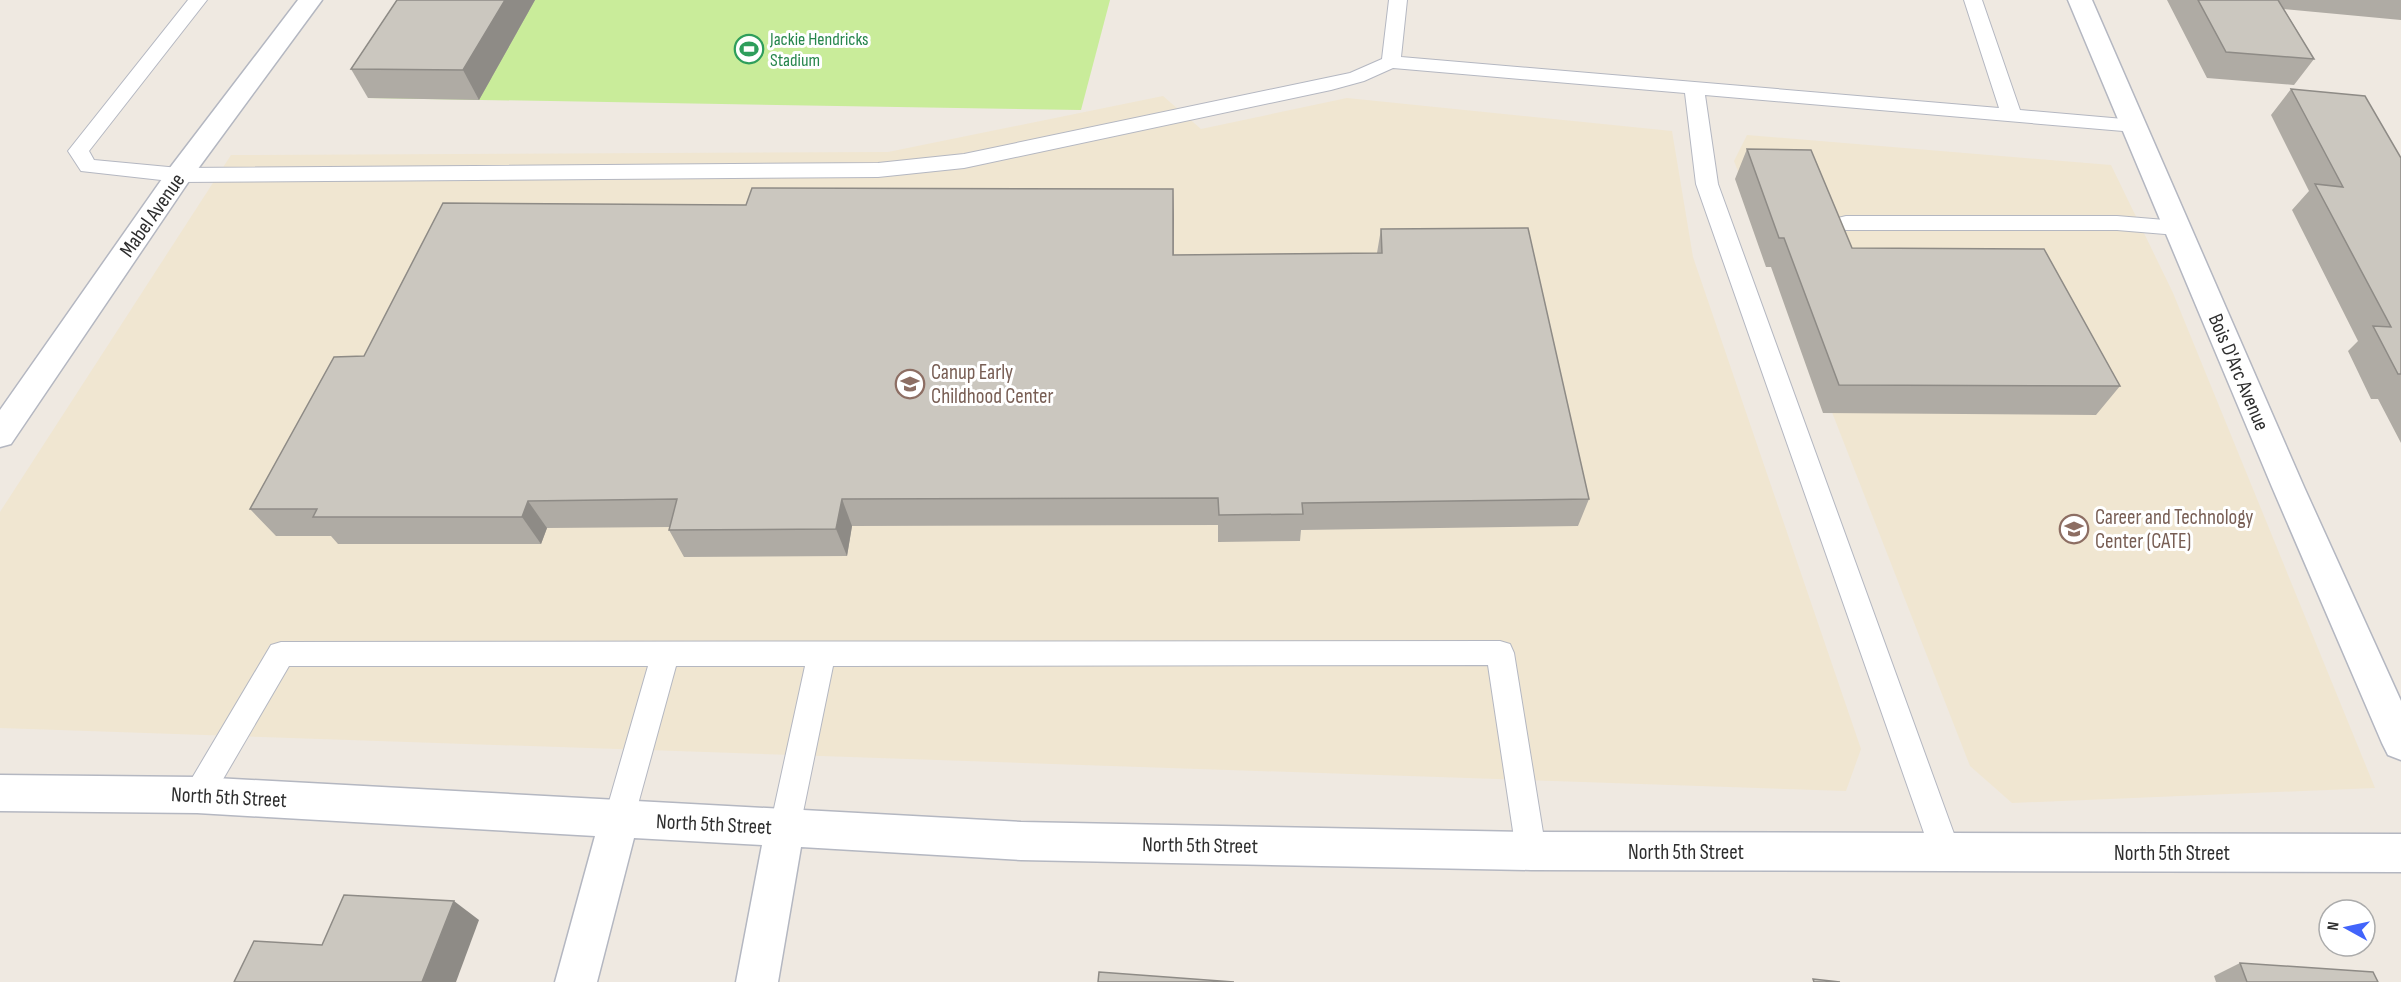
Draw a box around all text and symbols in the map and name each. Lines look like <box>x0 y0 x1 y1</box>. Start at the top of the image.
place label: Jackie Hendricks Stadium <box>769 29 869 71</box>
sports icon: Jackie Hendricks Stadium <box>733 33 765 65</box>
street label: Mabel Avenue <box>115 169 190 262</box>
street label: Bois D'Arc Avenue <box>2203 310 2274 434</box>
place label: Canup Early Childhood Center <box>931 360 1054 409</box>
school or university icon: Canup Early Childhood Center <box>894 368 926 400</box>
place label: Career and Technology Center (CATE) <box>2095 505 2253 554</box>
school or university icon: Career and Technology Center (CATE) <box>2058 513 2090 545</box>
street label: North 5th Street <box>170 782 288 813</box>
street label: North 5th Street <box>655 809 773 840</box>
street label: North 5th Street <box>1142 832 1258 859</box>
street label: North 5th Street <box>1628 840 1744 865</box>
street label: North 5th Street <box>2114 841 2230 866</box>
north arrow <box>2317 898 2377 958</box>
text: N <box>2324 921 2344 932</box>

